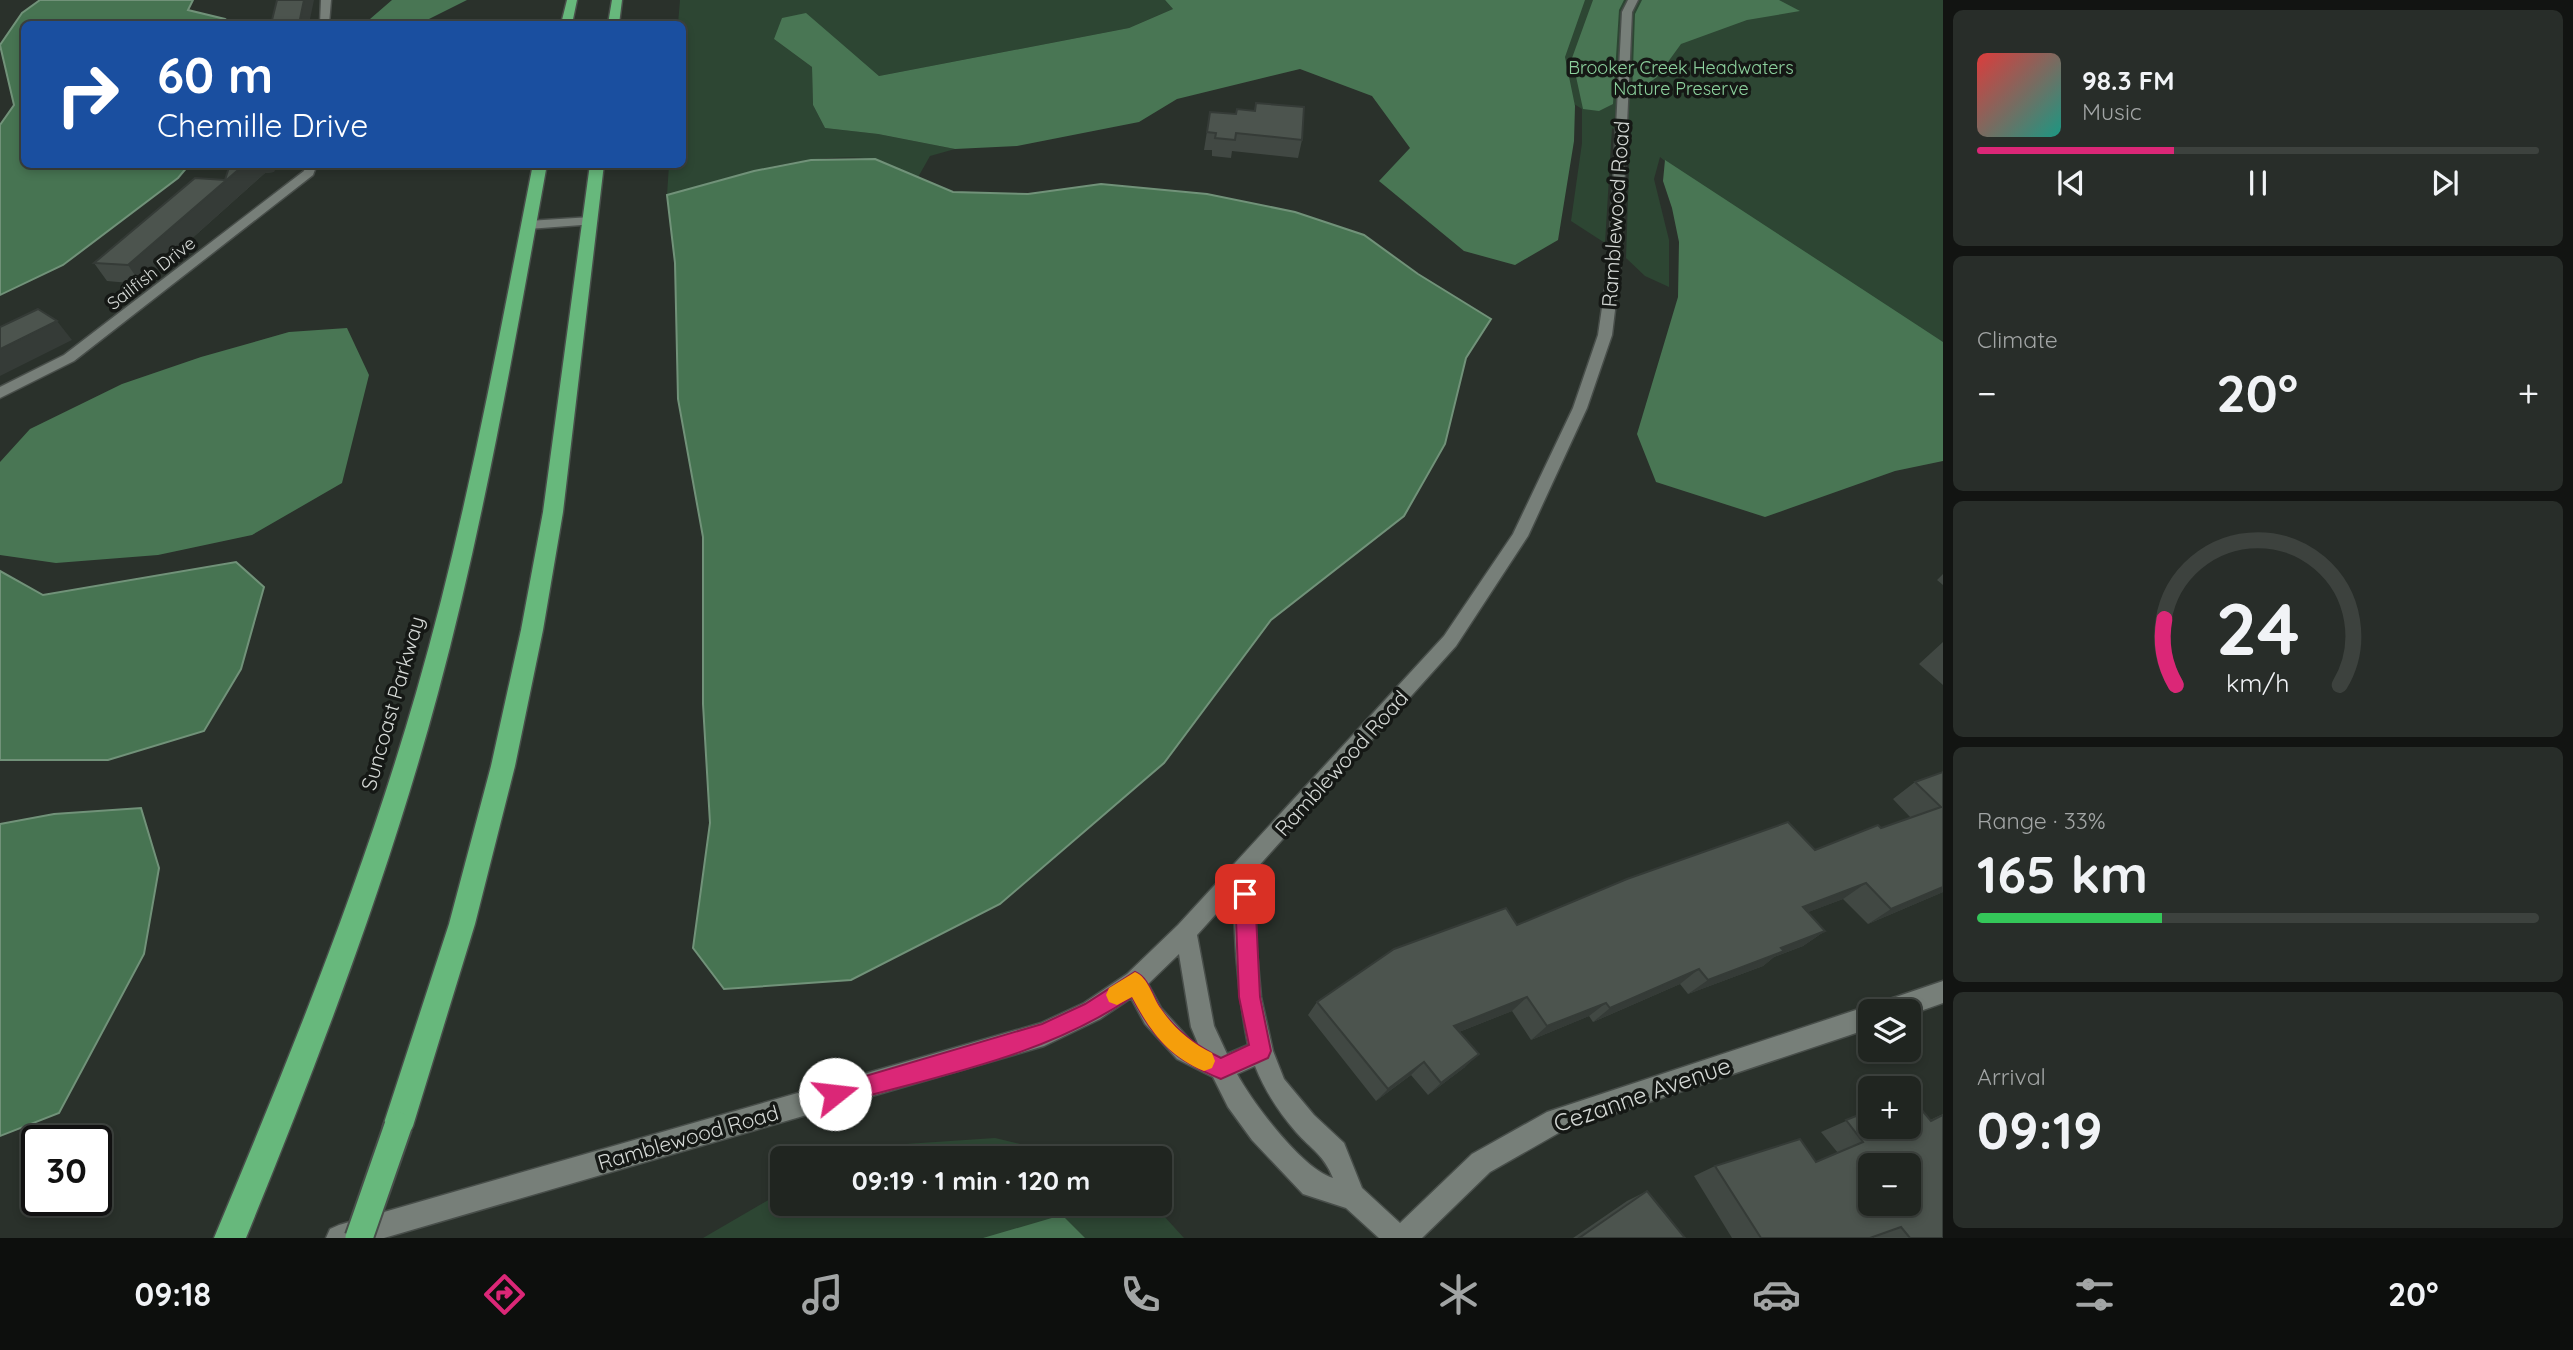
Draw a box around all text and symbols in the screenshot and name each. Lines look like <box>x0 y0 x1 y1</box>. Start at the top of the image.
text: 60 m <box>157 44 273 105</box>
icon: right <box>42 49 133 140</box>
park label: Brooker Creek Headwaters Nature Preserve <box>1568 56 1794 100</box>
text: 98.3 FM <box>2082 64 2175 97</box>
text: Music <box>2082 97 2142 126</box>
text: Chemille Drive <box>157 105 368 145</box>
street label: Ramblewood Road <box>1596 120 1634 308</box>
icon: previous <box>2052 164 2090 202</box>
icon: pause <box>2239 164 2277 202</box>
icon: next <box>2426 164 2464 202</box>
street label: Sailfish Drive <box>102 231 200 315</box>
text: Climate <box>1977 325 2058 354</box>
text: 20° <box>2216 360 2298 425</box>
text: − <box>1977 369 1997 417</box>
text: + <box>2518 369 2539 417</box>
text: 24 <box>2216 582 2300 673</box>
street label: Suncoast Parkway <box>355 613 429 793</box>
text: km/h <box>2226 667 2290 698</box>
street label: Ramblewood Road <box>1269 685 1413 841</box>
text: Range · 33% <box>1977 806 2106 835</box>
text: 165 km <box>1977 841 2148 906</box>
pin <box>1215 864 1275 924</box>
icon: arrive <box>1226 875 1264 913</box>
map controls <box>1858 999 1921 1216</box>
button: layers <box>1858 999 1921 1062</box>
street label: Cezanne Avenue <box>1550 1050 1734 1138</box>
position arrow <box>798 1057 872 1131</box>
text: Arrival <box>1977 1062 2046 1091</box>
button: + <box>1858 1076 1921 1139</box>
text: 09:19 <box>1977 1097 2102 1162</box>
street label: Ramblewood Road <box>595 1099 781 1175</box>
speed limit sign: 30 <box>21 1125 112 1216</box>
button: − <box>1858 1153 1921 1216</box>
text: 09:19 · 1 min · 120 m <box>852 1164 1090 1197</box>
icon: directions <box>480 1270 529 1319</box>
icon: music <box>798 1270 847 1319</box>
icon: phone <box>1116 1270 1165 1319</box>
icon: climate <box>1434 1270 1483 1319</box>
icon: car <box>1752 1270 1801 1319</box>
icon: filters <box>2070 1270 2119 1319</box>
text: 09:18 <box>135 1274 211 1314</box>
text: 20° <box>2388 1274 2438 1314</box>

